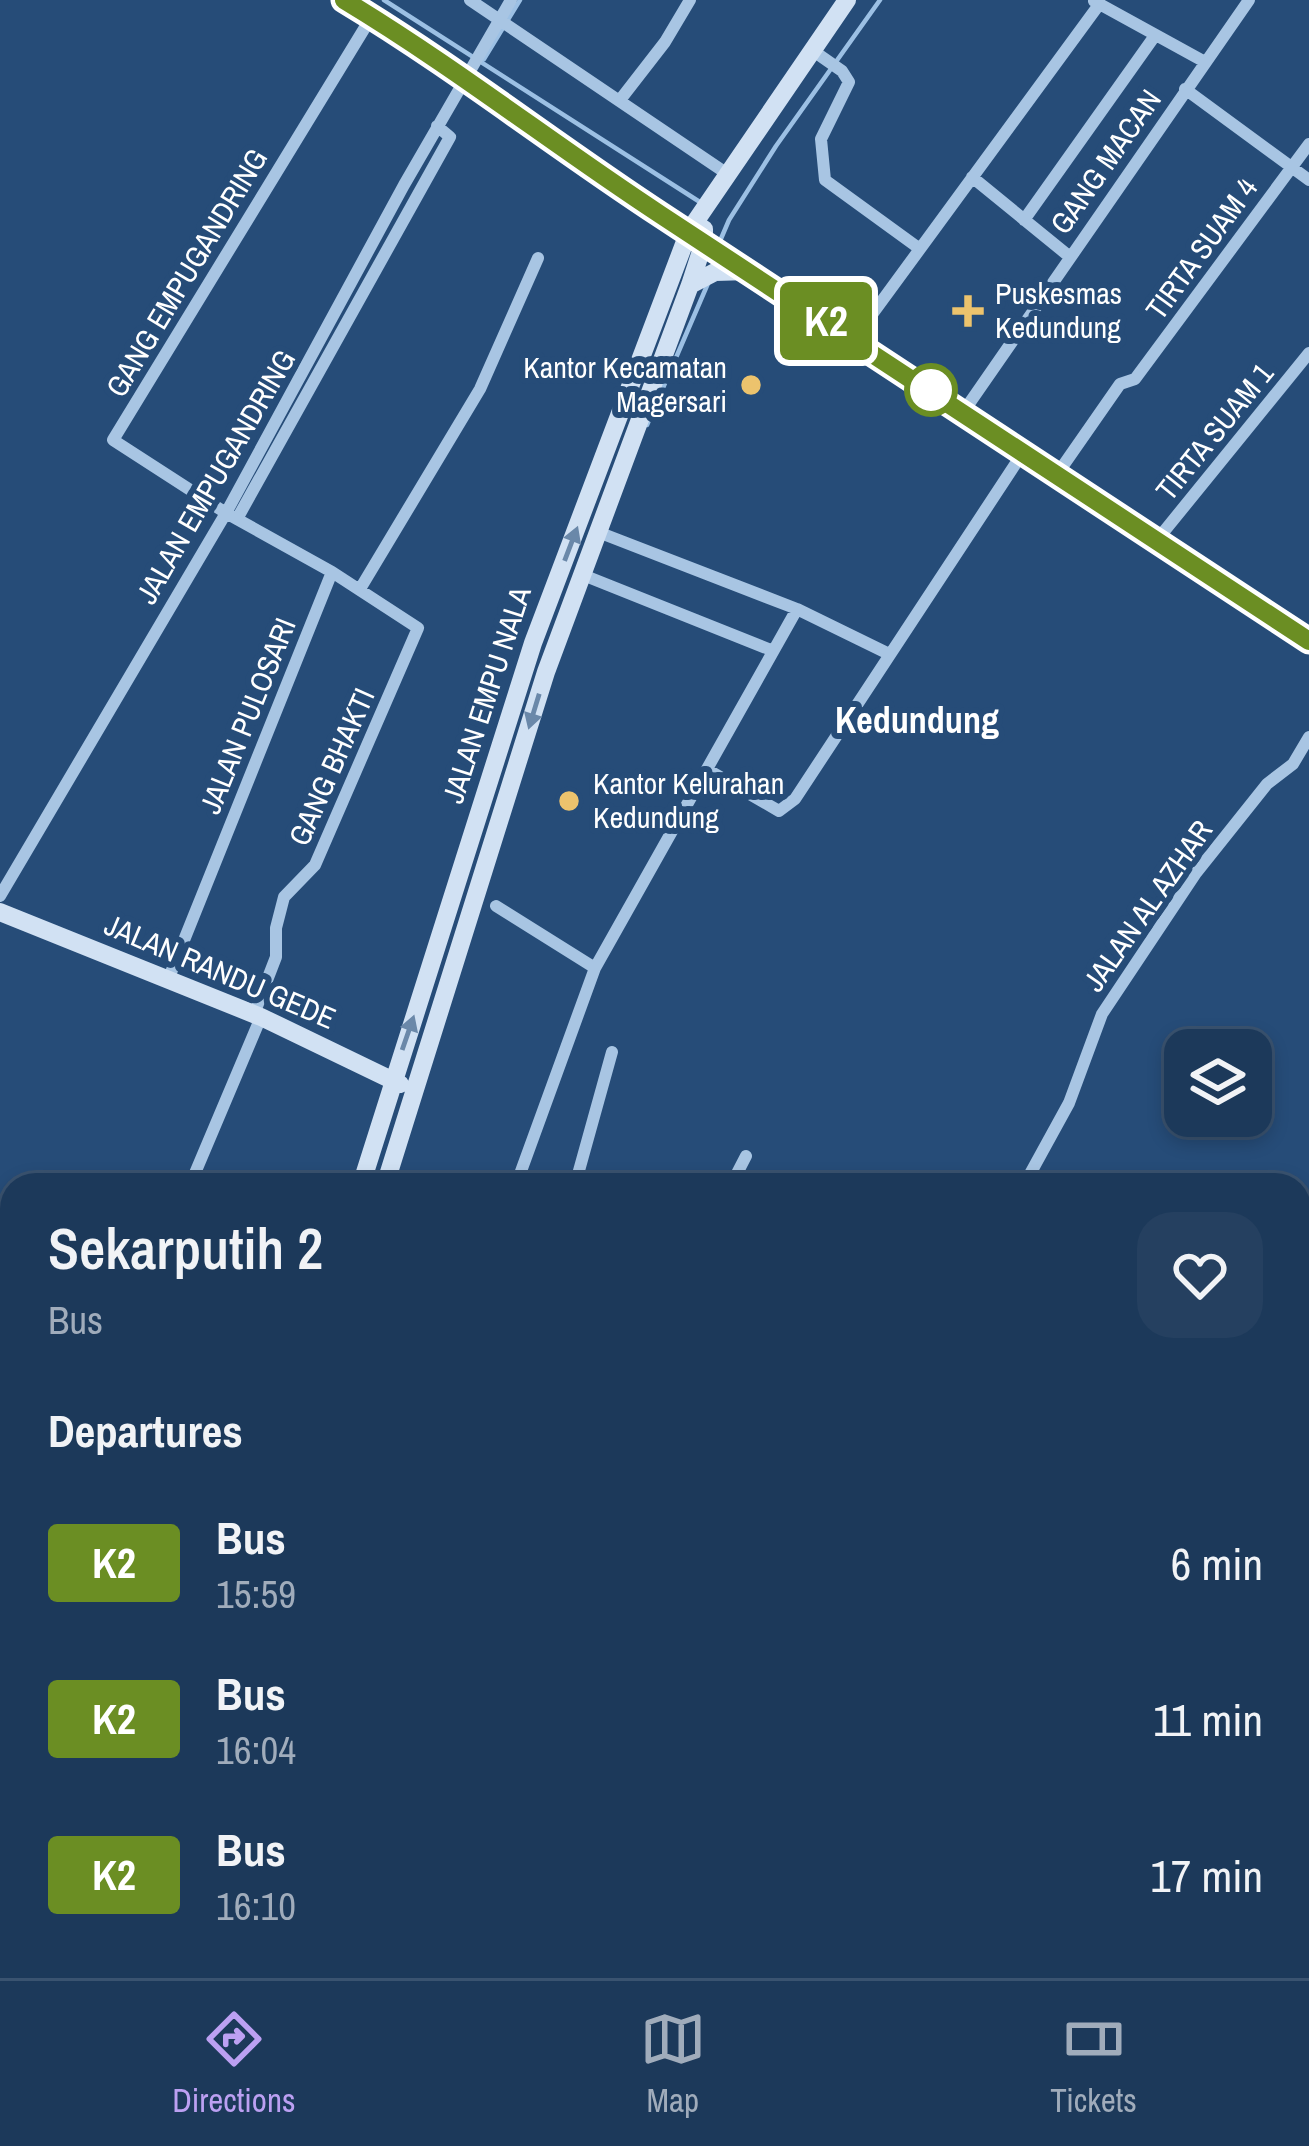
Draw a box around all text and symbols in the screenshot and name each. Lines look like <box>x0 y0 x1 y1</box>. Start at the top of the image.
street label: GANG MACAN <box>1041 81 1170 242</box>
street label: GANG EMPUGANDRING <box>96 141 276 404</box>
street label: TIRTA SUAM 4 <box>1136 169 1266 327</box>
place label: Puskesmas Kedundung <box>995 273 1122 347</box>
line badge: K2 <box>772 282 880 360</box>
text: K2 <box>804 293 848 349</box>
marker: Puskesmas Kedundung <box>952 295 984 327</box>
street label: JALAN EMPUGANDRING <box>126 342 304 611</box>
place label: Kantor Kecamatan Magersari <box>523 347 727 421</box>
street label: TIRTA SUAM 1 <box>1146 354 1282 508</box>
unlabelled marker <box>906 365 956 415</box>
marker: Kantor Kecamatan Magersari <box>738 372 764 398</box>
one-way arrow <box>562 525 581 561</box>
street label: JALAN EMPU NALA <box>432 581 540 808</box>
street label: JALAN PULOSARI <box>190 612 305 819</box>
street label: GANG BHAKTI <box>279 682 384 852</box>
one-way arrow <box>524 693 542 730</box>
district label: Kedundung <box>835 696 999 744</box>
place label: Kantor Kelurahan Kedundung <box>593 763 784 837</box>
marker: Kantor Kelurahan Kedundung <box>556 788 582 814</box>
street label: JALAN AL AZHAR <box>1073 812 1221 999</box>
street label: JALAN RANDU GEDE <box>99 904 342 1038</box>
one-way arrow <box>400 1014 419 1051</box>
map controls <box>1164 1029 1272 1137</box>
button: layers <box>1164 1029 1272 1137</box>
text: Sekarputih 2 <box>48 1210 323 1287</box>
button: heart <box>1137 1212 1263 1338</box>
text: Bus <box>48 1294 103 1346</box>
text: Departures <box>48 1400 243 1461</box>
text: Bus <box>216 1507 286 1568</box>
text: 6 min <box>1171 1533 1263 1594</box>
text: K2 <box>92 1535 136 1591</box>
text: 15:59 <box>216 1568 296 1620</box>
text: Bus <box>216 1663 286 1724</box>
text: 11 min <box>1153 1689 1263 1750</box>
text: K2 <box>92 1691 136 1747</box>
text: 16:04 <box>216 1724 296 1776</box>
text: Bus <box>216 1819 286 1880</box>
text: 17 min <box>1150 1845 1263 1906</box>
text: K2 <box>92 1847 136 1903</box>
text: 16:10 <box>216 1880 296 1932</box>
tab: Directions <box>172 2006 296 2122</box>
tab: Map <box>640 2006 706 2122</box>
tab: Tickets <box>1050 2006 1137 2122</box>

